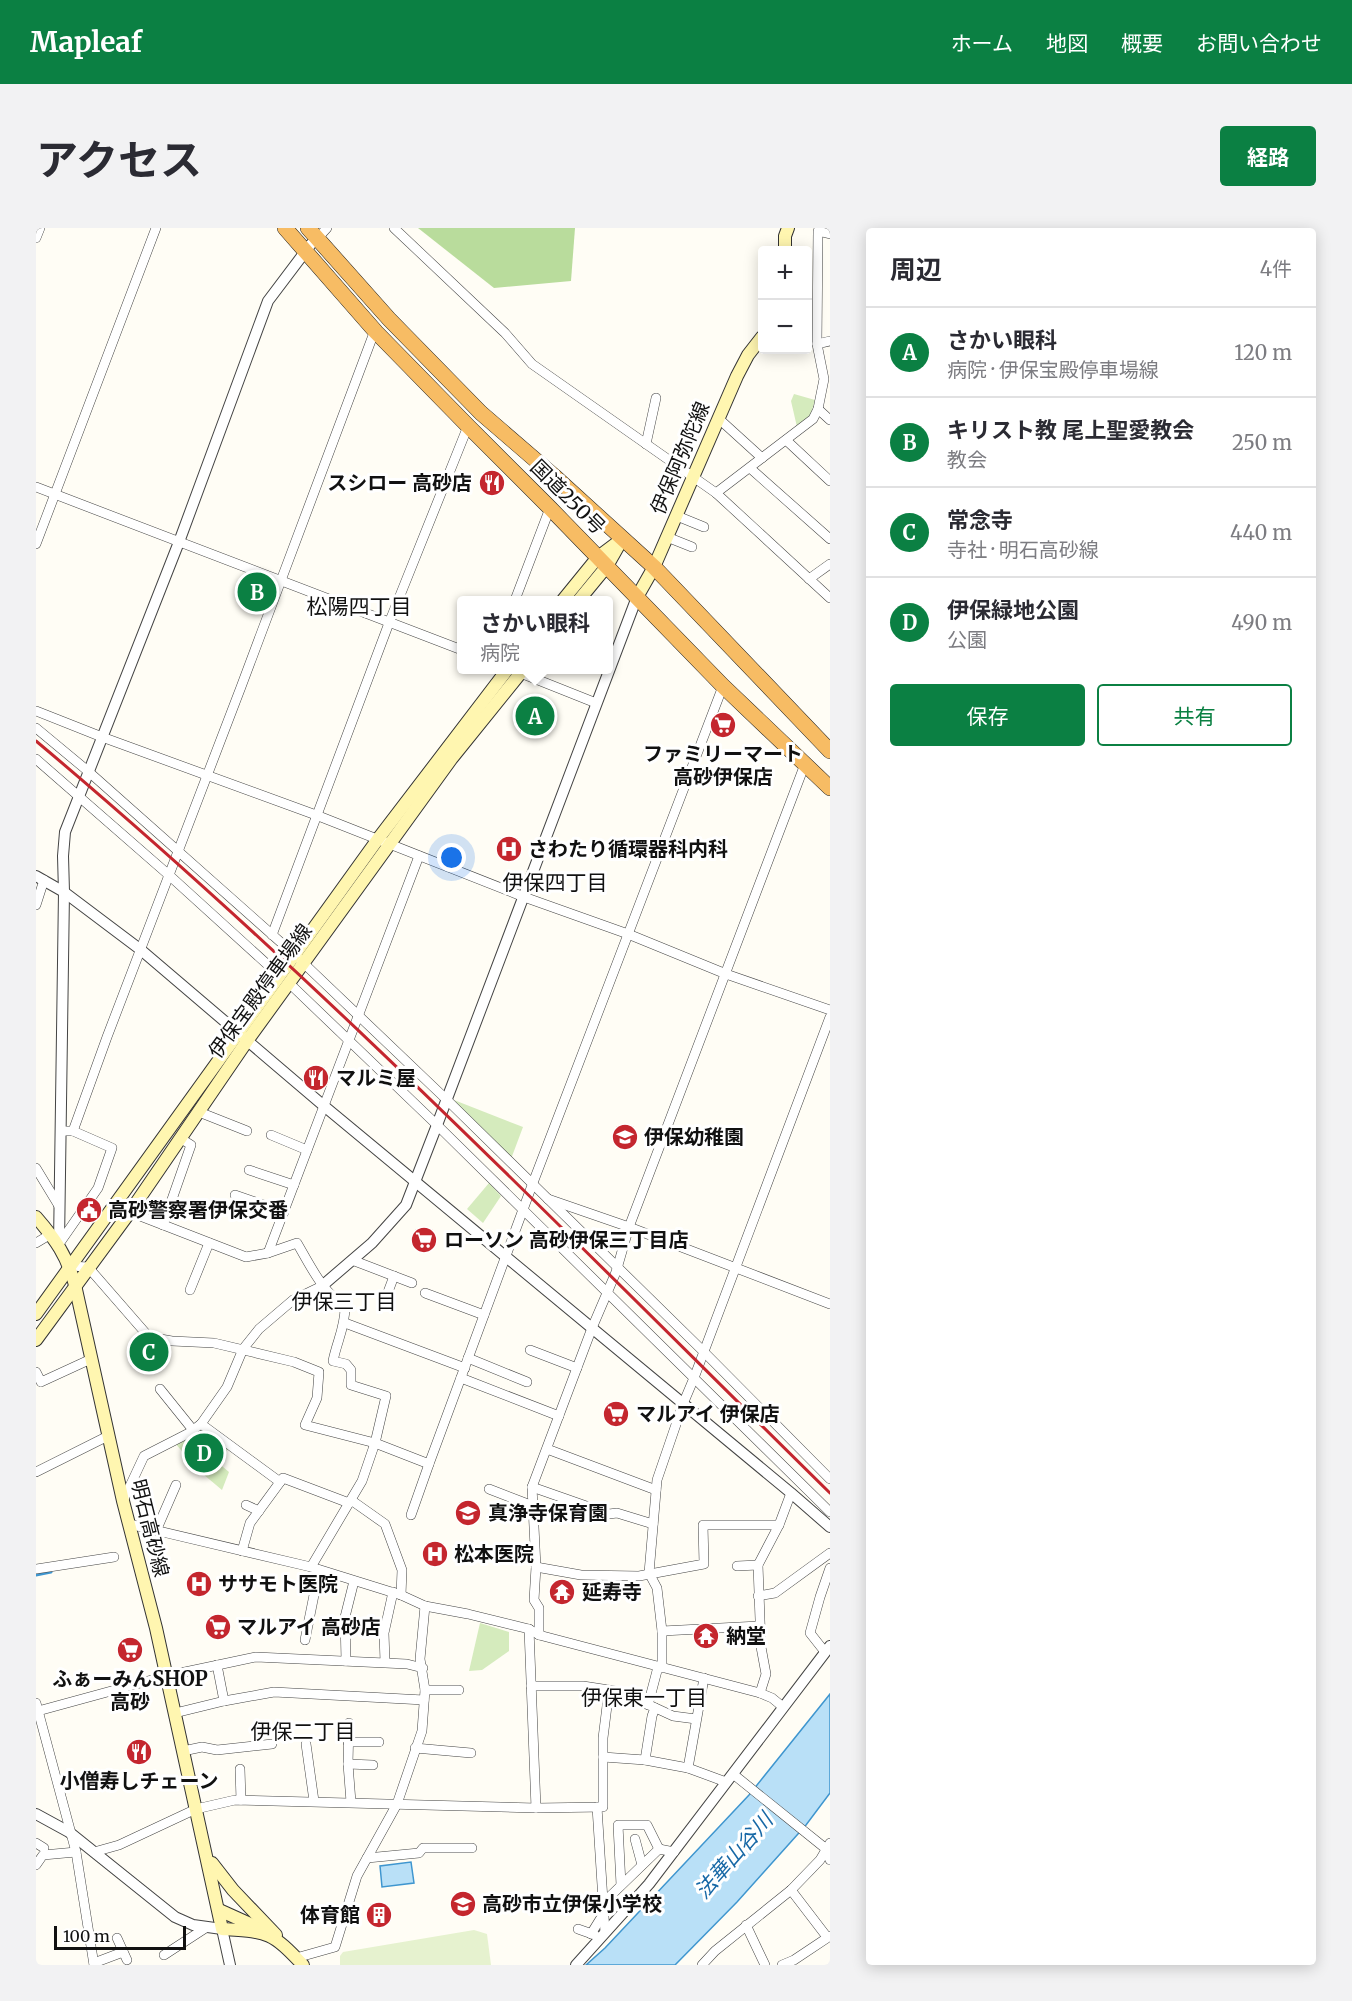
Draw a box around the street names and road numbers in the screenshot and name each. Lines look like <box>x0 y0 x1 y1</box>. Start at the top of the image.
street label: 伊保阿弥陀線 <box>645 398 714 518</box>
street label: 国道250号 <box>526 454 611 539</box>
street label: 伊保宝殿停車場線 <box>202 919 317 1063</box>
street label: 明石高砂線 <box>126 1476 175 1579</box>

